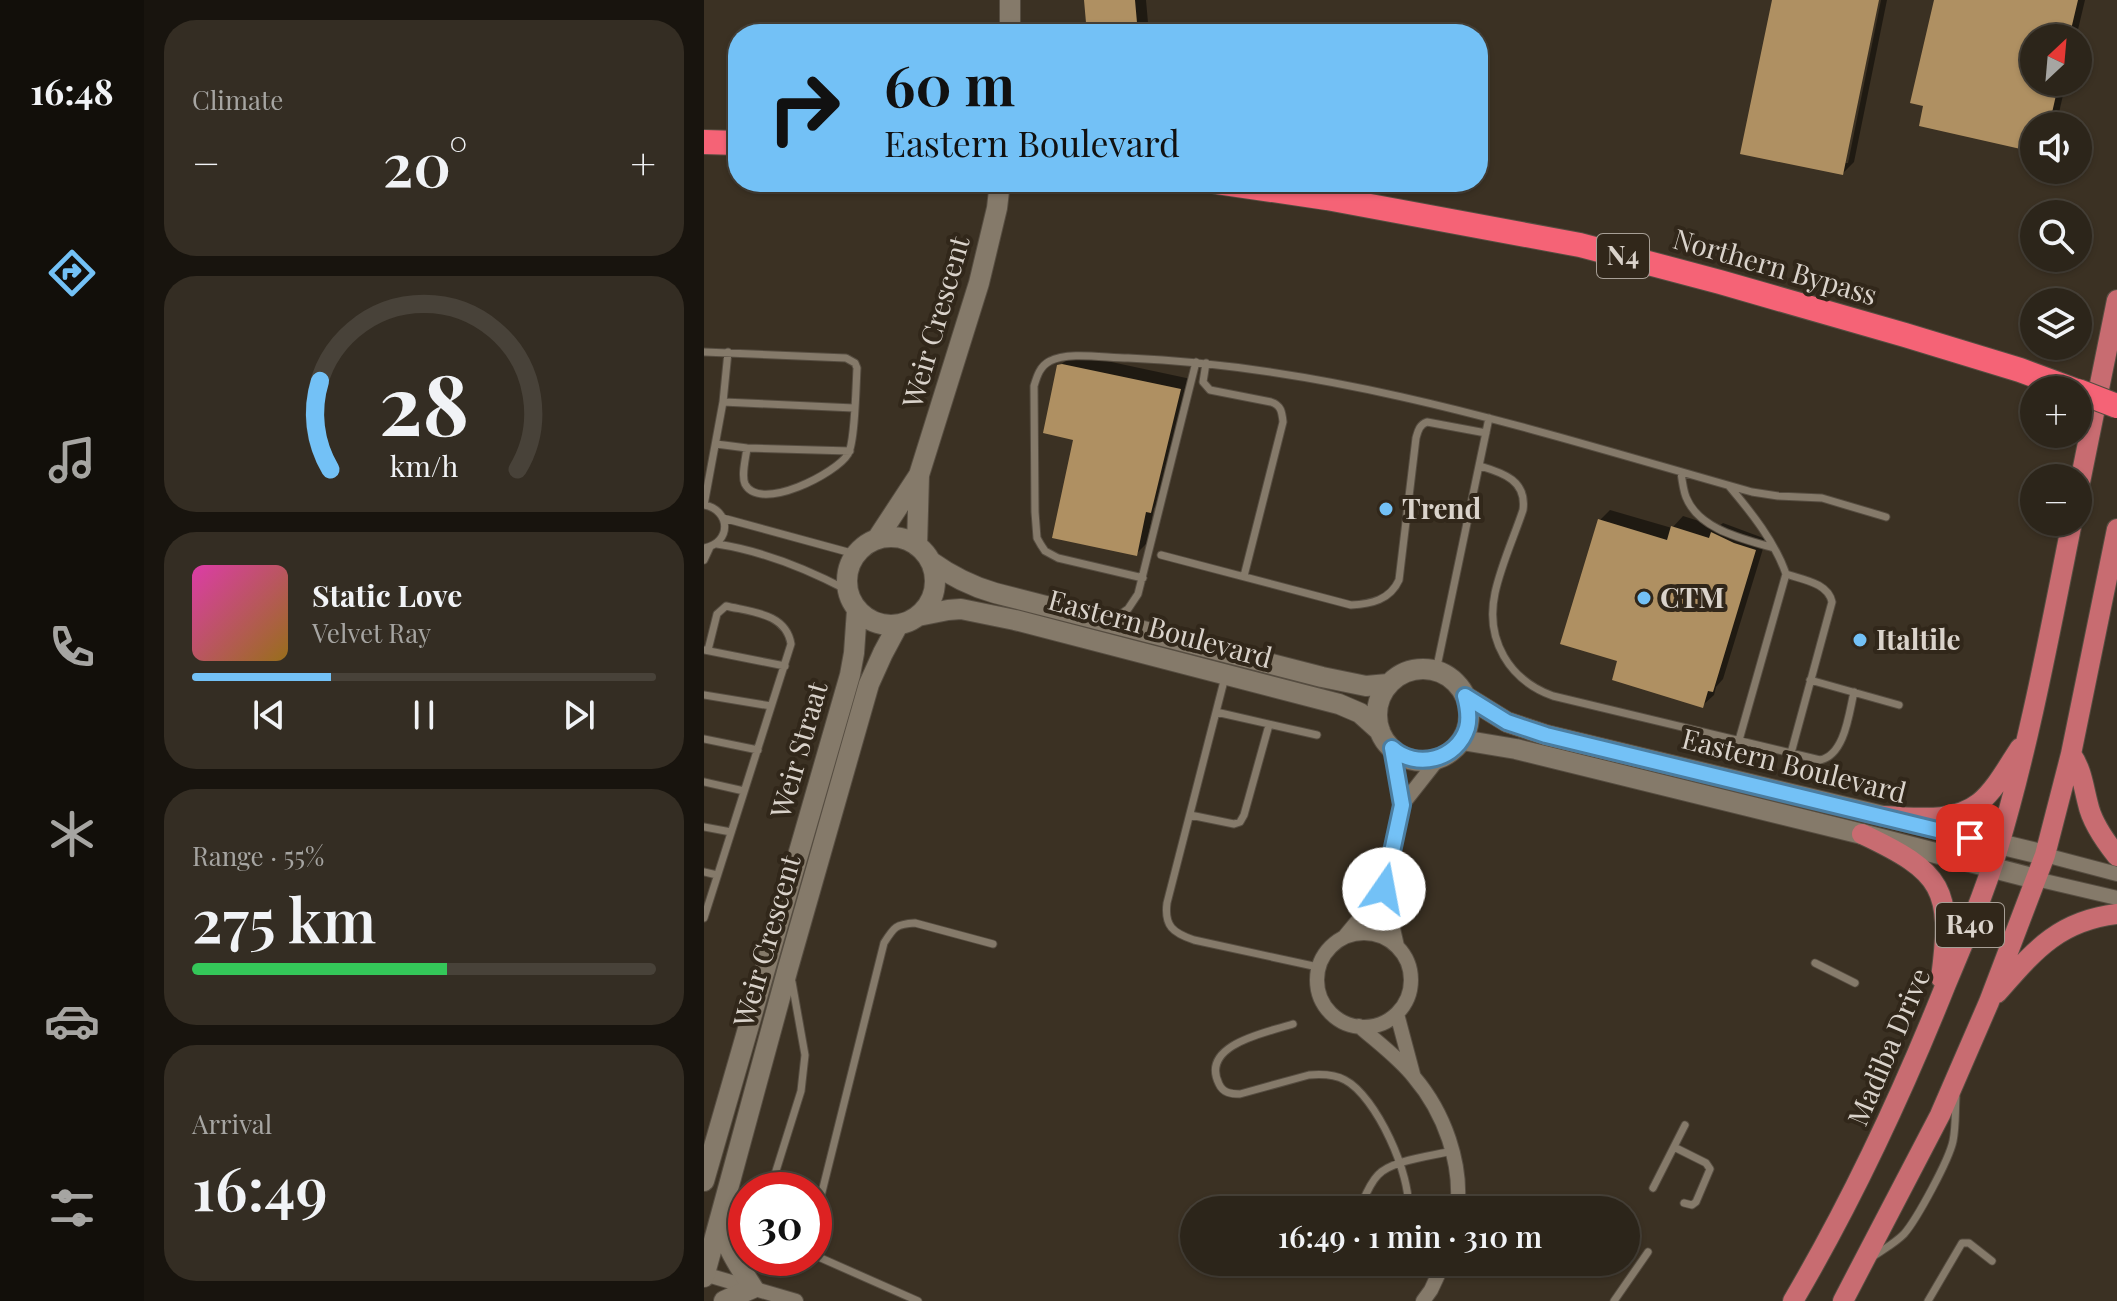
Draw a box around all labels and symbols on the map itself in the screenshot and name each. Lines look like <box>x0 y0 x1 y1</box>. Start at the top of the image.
north arrow <box>2020 24 2092 96</box>
street label: Northern Bypass <box>1669 219 1882 312</box>
street label: Weir Crescent <box>892 230 977 413</box>
road number: N4 <box>1597 234 1649 278</box>
place label: Trend <box>1402 489 1482 526</box>
marker: Trend <box>1377 500 1395 518</box>
place label: CTM <box>1660 578 1724 615</box>
street label: Eastern Boulevard <box>1044 580 1276 675</box>
marker: CTM <box>1635 589 1653 607</box>
place label: Italtile <box>1876 620 1961 657</box>
marker: Italtile <box>1851 631 1869 649</box>
street label: Weir Straat <box>760 676 835 823</box>
street label: Eastern Boulevard <box>1678 719 1911 810</box>
pin <box>1936 804 2004 872</box>
position arrow <box>1342 847 1426 931</box>
street label: Weir Crescent <box>723 849 808 1032</box>
road number: R40 <box>1936 903 2004 947</box>
street label: Madiba Drive <box>1838 962 1937 1131</box>
speed limit sign: 30 <box>728 1172 832 1276</box>

